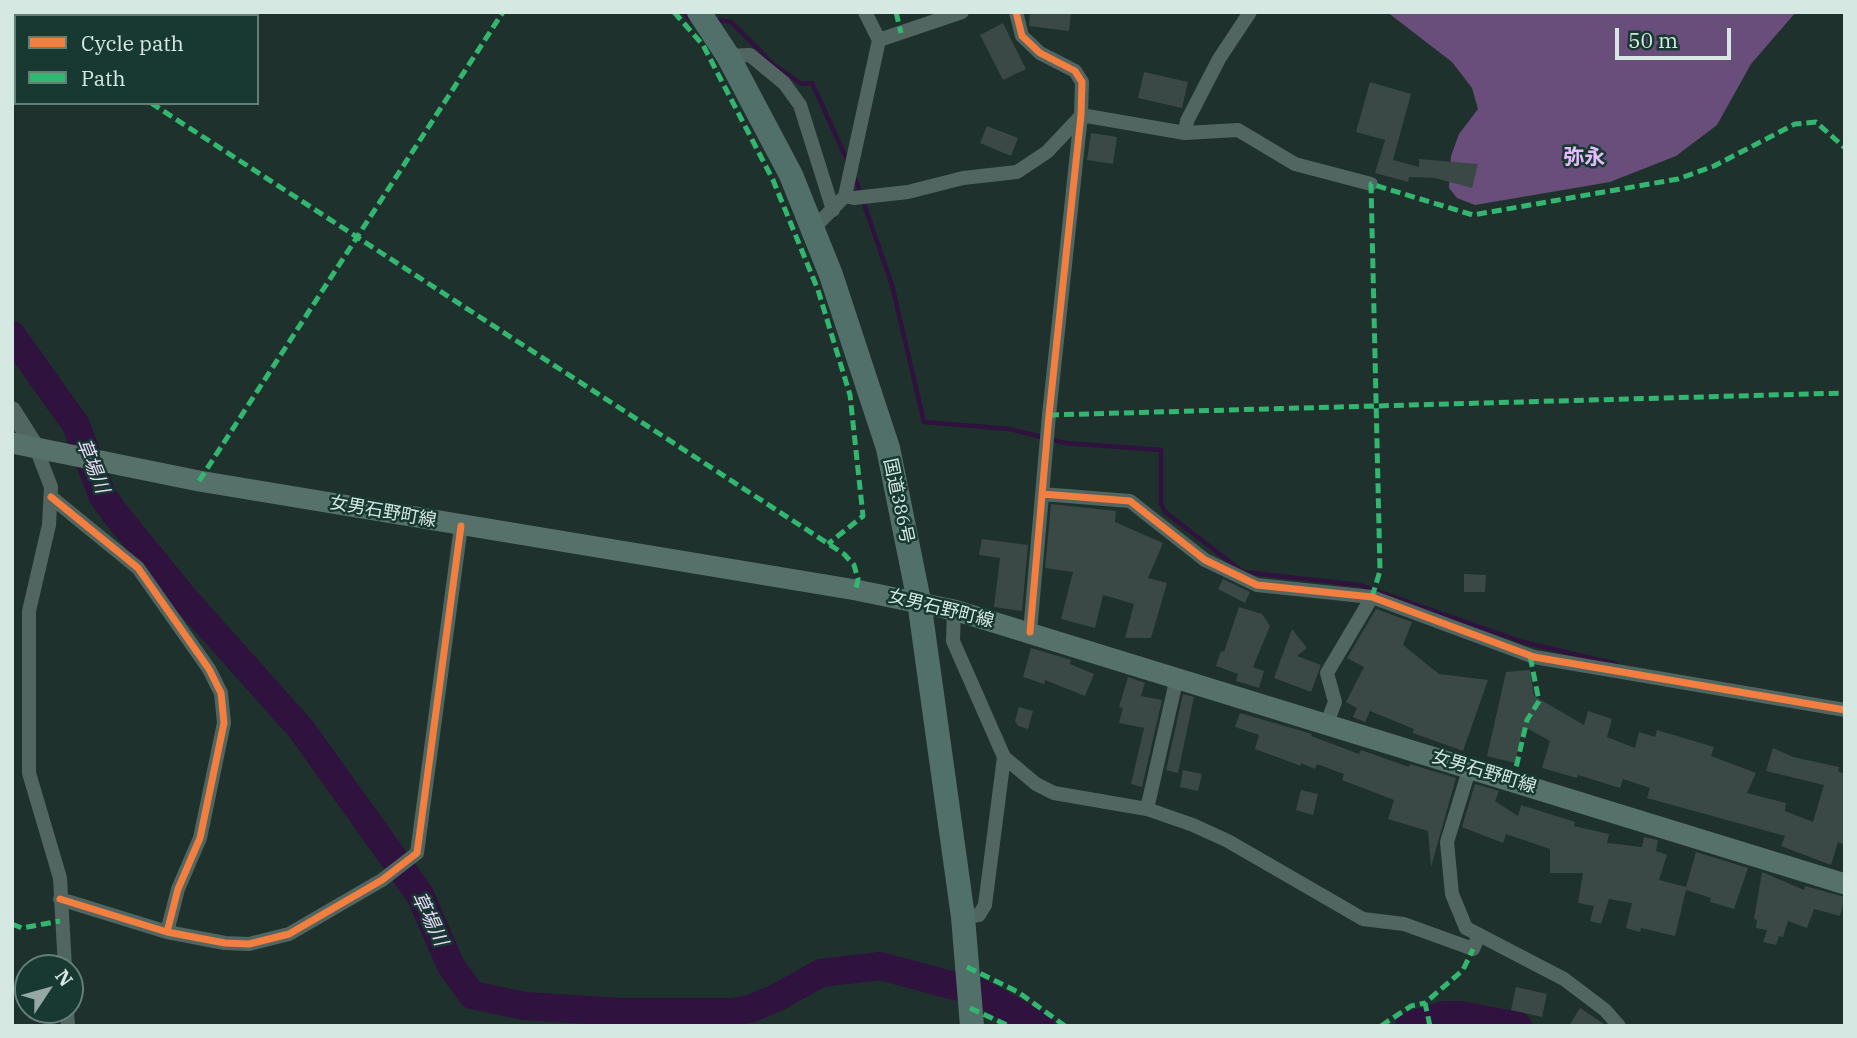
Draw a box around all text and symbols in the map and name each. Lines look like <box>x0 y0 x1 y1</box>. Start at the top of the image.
legend <box>14 14 259 105</box>
scale bar <box>1619 14 1734 58</box>
text: 50 m <box>1628 26 1678 54</box>
text: Cycle path <box>81 29 184 57</box>
text: Path <box>81 64 126 92</box>
district label: 弥永 <box>1563 145 1605 171</box>
water label: 草場川 <box>71 435 113 497</box>
street label: 国道386号 <box>878 456 918 546</box>
street label: 女男石野町線 <box>328 492 438 532</box>
street label: 女男石野町線 <box>886 585 996 633</box>
street label: 女男石野町線 <box>1429 746 1539 798</box>
water label: 草場川 <box>406 888 452 950</box>
north arrow <box>14 954 84 1024</box>
text: N <box>50 965 78 991</box>

